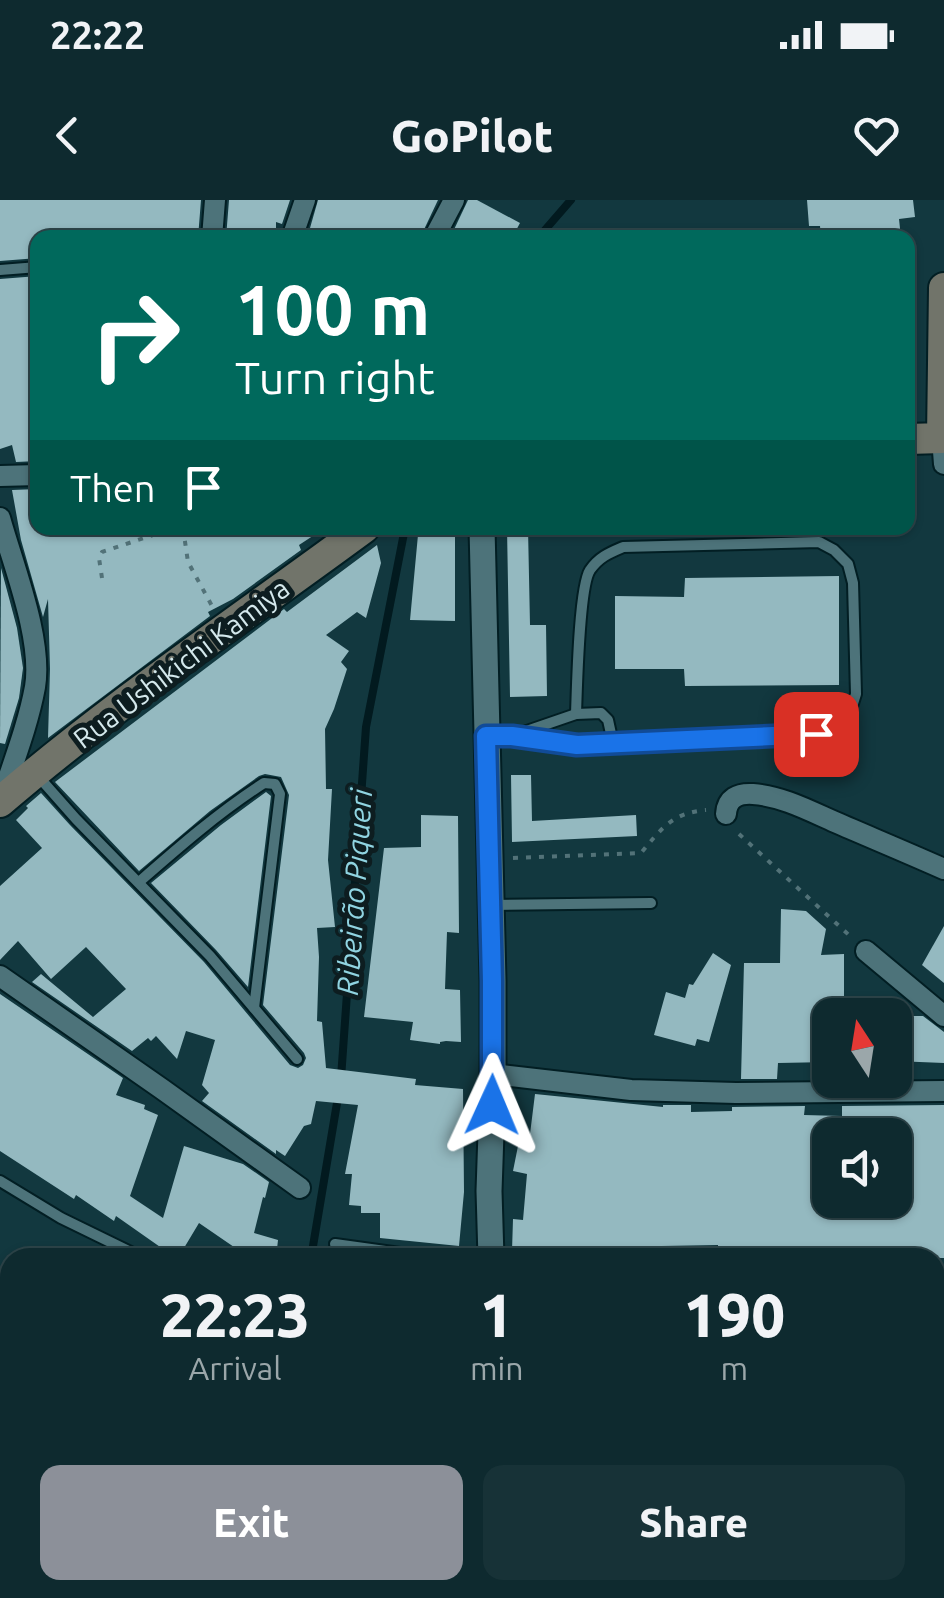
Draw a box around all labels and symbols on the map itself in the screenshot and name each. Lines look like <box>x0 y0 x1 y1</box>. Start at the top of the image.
street label: Rua Ushikichi Kamiya <box>67 572 295 754</box>
pin <box>774 692 859 777</box>
water label: Ribeirão Piqueri <box>330 786 378 996</box>
north arrow <box>812 998 912 1098</box>
position arrow <box>440 1053 544 1157</box>

